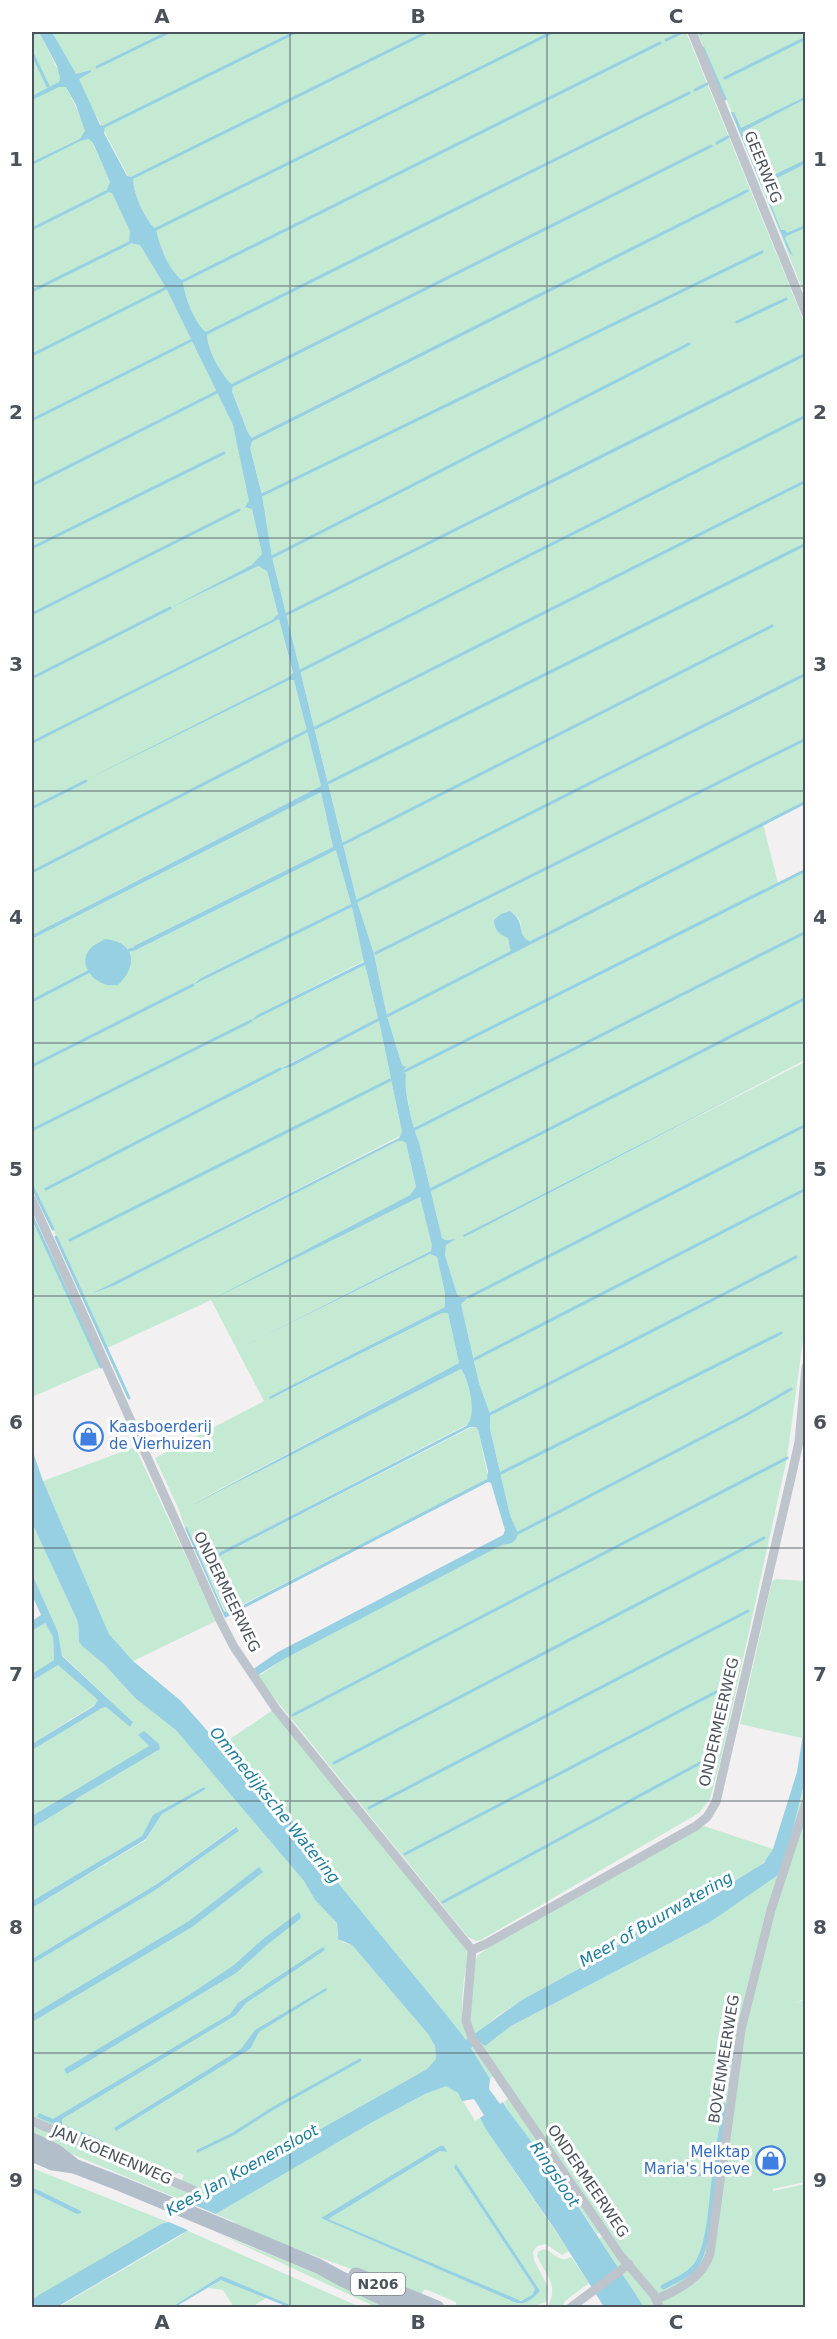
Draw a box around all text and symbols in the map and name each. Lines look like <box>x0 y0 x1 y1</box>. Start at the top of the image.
text: A <box>154 4 170 28</box>
text: B <box>410 4 426 28</box>
text: C <box>669 4 683 28</box>
street label: GEERWEG <box>740 128 786 206</box>
text: 1 <box>9 147 23 171</box>
text: 1 <box>813 147 827 171</box>
text: 2 <box>9 400 23 424</box>
text: 2 <box>813 400 827 424</box>
text: 3 <box>9 652 23 676</box>
text: 3 <box>813 652 827 676</box>
text: 4 <box>9 905 23 929</box>
text: 4 <box>813 905 827 929</box>
text: 5 <box>9 1157 23 1181</box>
text: 5 <box>813 1157 827 1181</box>
text: 6 <box>9 1410 23 1434</box>
text: 6 <box>813 1410 827 1434</box>
place label: Kaasboerderij de Vierhuizen <box>109 1418 212 1453</box>
shop icon: Kaasboerderij de Vierhuizen <box>72 1420 104 1452</box>
street label: ONDERMEERWEG <box>190 1529 264 1655</box>
street label: ONDERMEERWEG <box>695 1656 743 1788</box>
text: 7 <box>9 1662 23 1686</box>
text: 7 <box>813 1662 827 1686</box>
water label: Ommedijksche Watering <box>206 1723 344 1887</box>
water label: Meer of Buurwatering <box>576 1867 736 1971</box>
text: 8 <box>9 1915 23 1939</box>
text: 8 <box>813 1915 827 1939</box>
street label: BOVENMEERWEG <box>705 1993 743 2125</box>
water label: Kees Jan Koenensloot <box>163 2120 322 2220</box>
street label: JAN KOENENWEG <box>48 2121 175 2188</box>
street label: ONDERMEERWEG <box>544 2121 632 2241</box>
water label: Ringsloot <box>526 2138 584 2211</box>
place label: Melktap Maria's Hoeve <box>644 2143 750 2178</box>
shop icon: Melktap Maria's Hoeve <box>755 2145 787 2177</box>
text: 9 <box>9 2168 23 2192</box>
text: 9 <box>813 2168 827 2192</box>
road number: N206 <box>351 2273 405 2295</box>
text: A <box>154 2310 170 2334</box>
text: B <box>410 2310 426 2334</box>
text: C <box>669 2310 683 2334</box>

